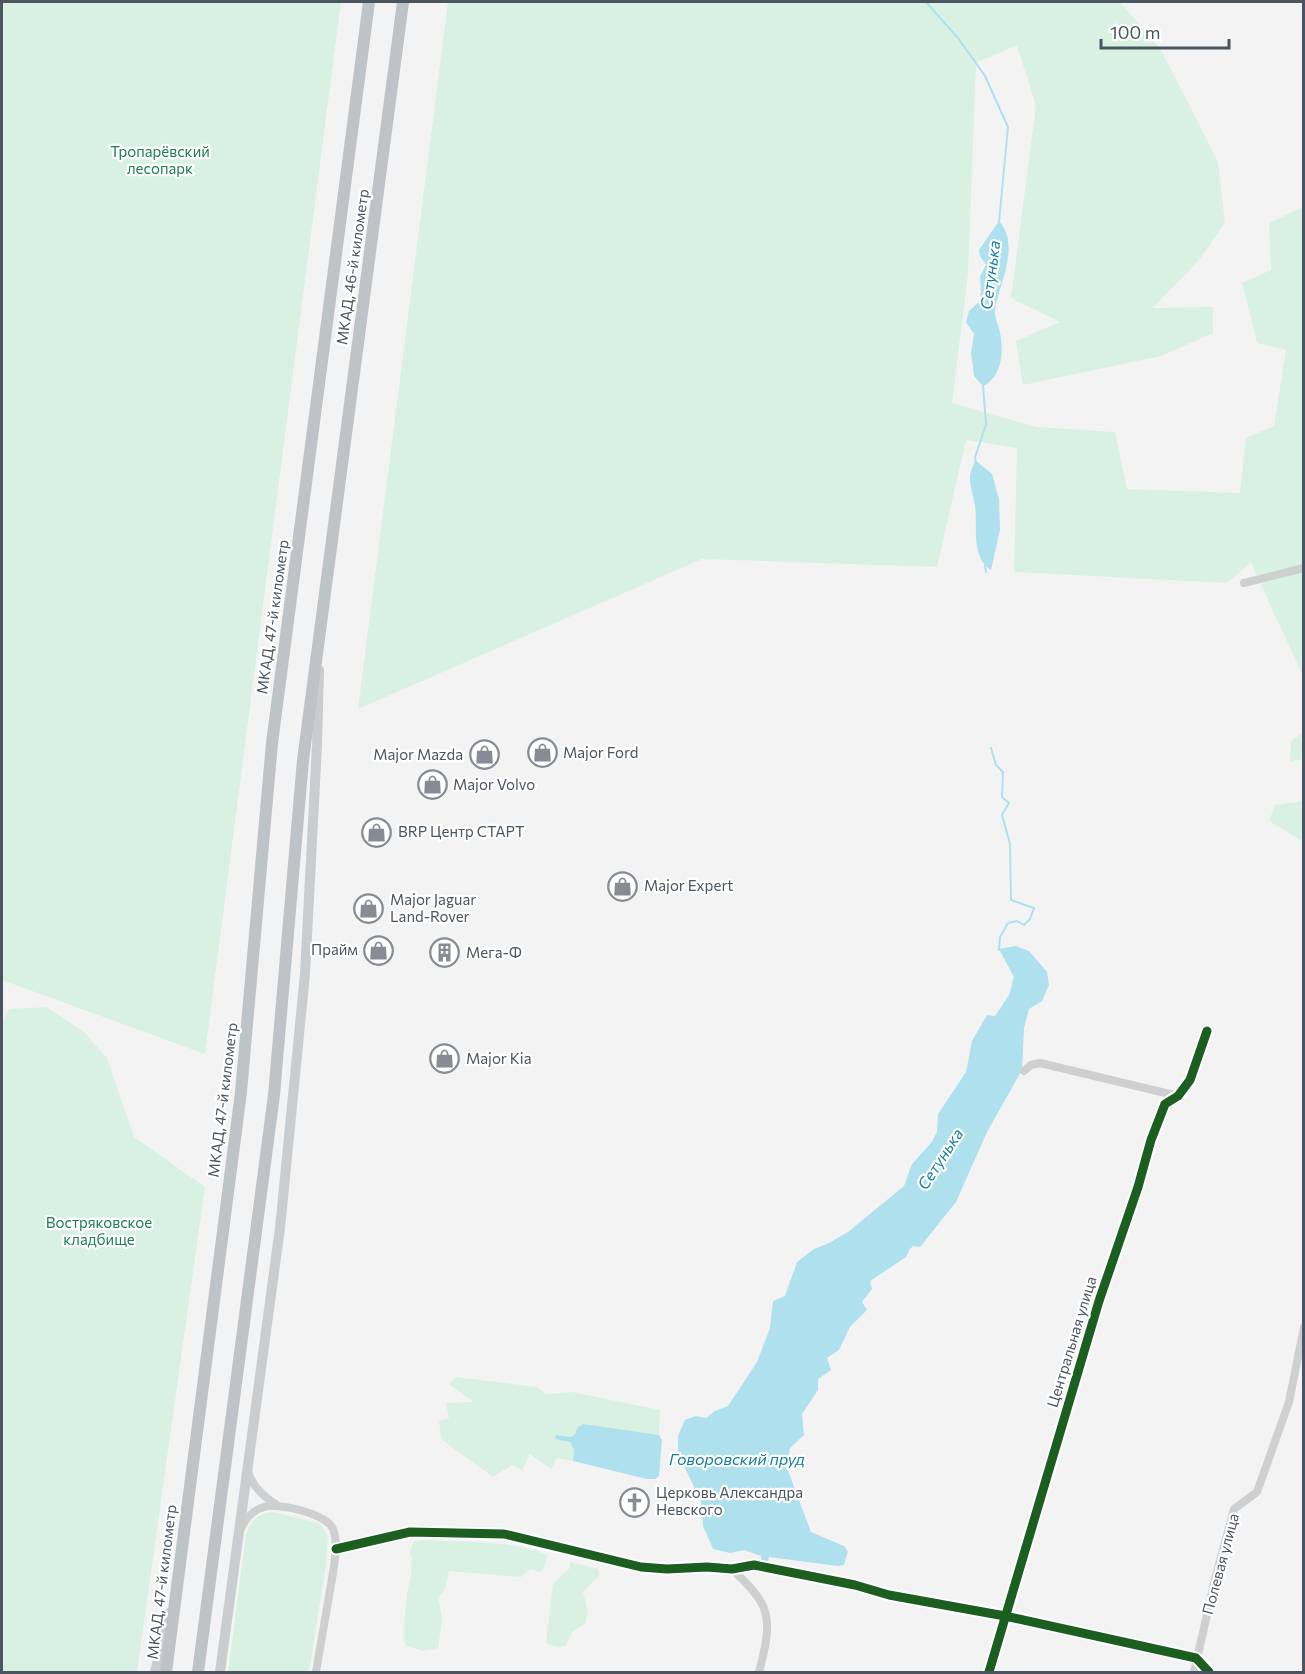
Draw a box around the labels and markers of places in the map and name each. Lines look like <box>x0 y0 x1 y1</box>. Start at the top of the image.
shop icon: Major Ford <box>526 737 558 769</box>
shop icon: Major Mazda <box>468 739 500 771</box>
place label: Major Ford <box>563 743 638 761</box>
place label: Major Mazda <box>373 745 463 763</box>
shop icon: Major Volvo <box>416 769 448 801</box>
place label: Major Volvo <box>453 775 535 793</box>
shop icon: BRP Центр СТАРТ <box>361 816 393 848</box>
place label: BRP Центр СТАРТ <box>398 822 525 840</box>
shop icon: Major Expert <box>607 870 639 902</box>
place label: Major Expert <box>644 876 734 894</box>
place label: Major Jaguar Land-Rover <box>390 890 476 925</box>
shop icon: Major Jaguar Land-Rover <box>353 893 385 925</box>
shop icon: Прайм <box>363 934 395 966</box>
building icon: Мега-Ф <box>429 937 461 969</box>
place label: Прайм <box>311 940 358 958</box>
place label: Мега-Ф <box>466 943 522 961</box>
shop icon: Major Kia <box>429 1043 461 1075</box>
place label: Major Kia <box>466 1049 531 1067</box>
place label: Церковь Александра Невского <box>656 1483 803 1518</box>
church icon: Церковь Александра Невского <box>619 1486 651 1518</box>

